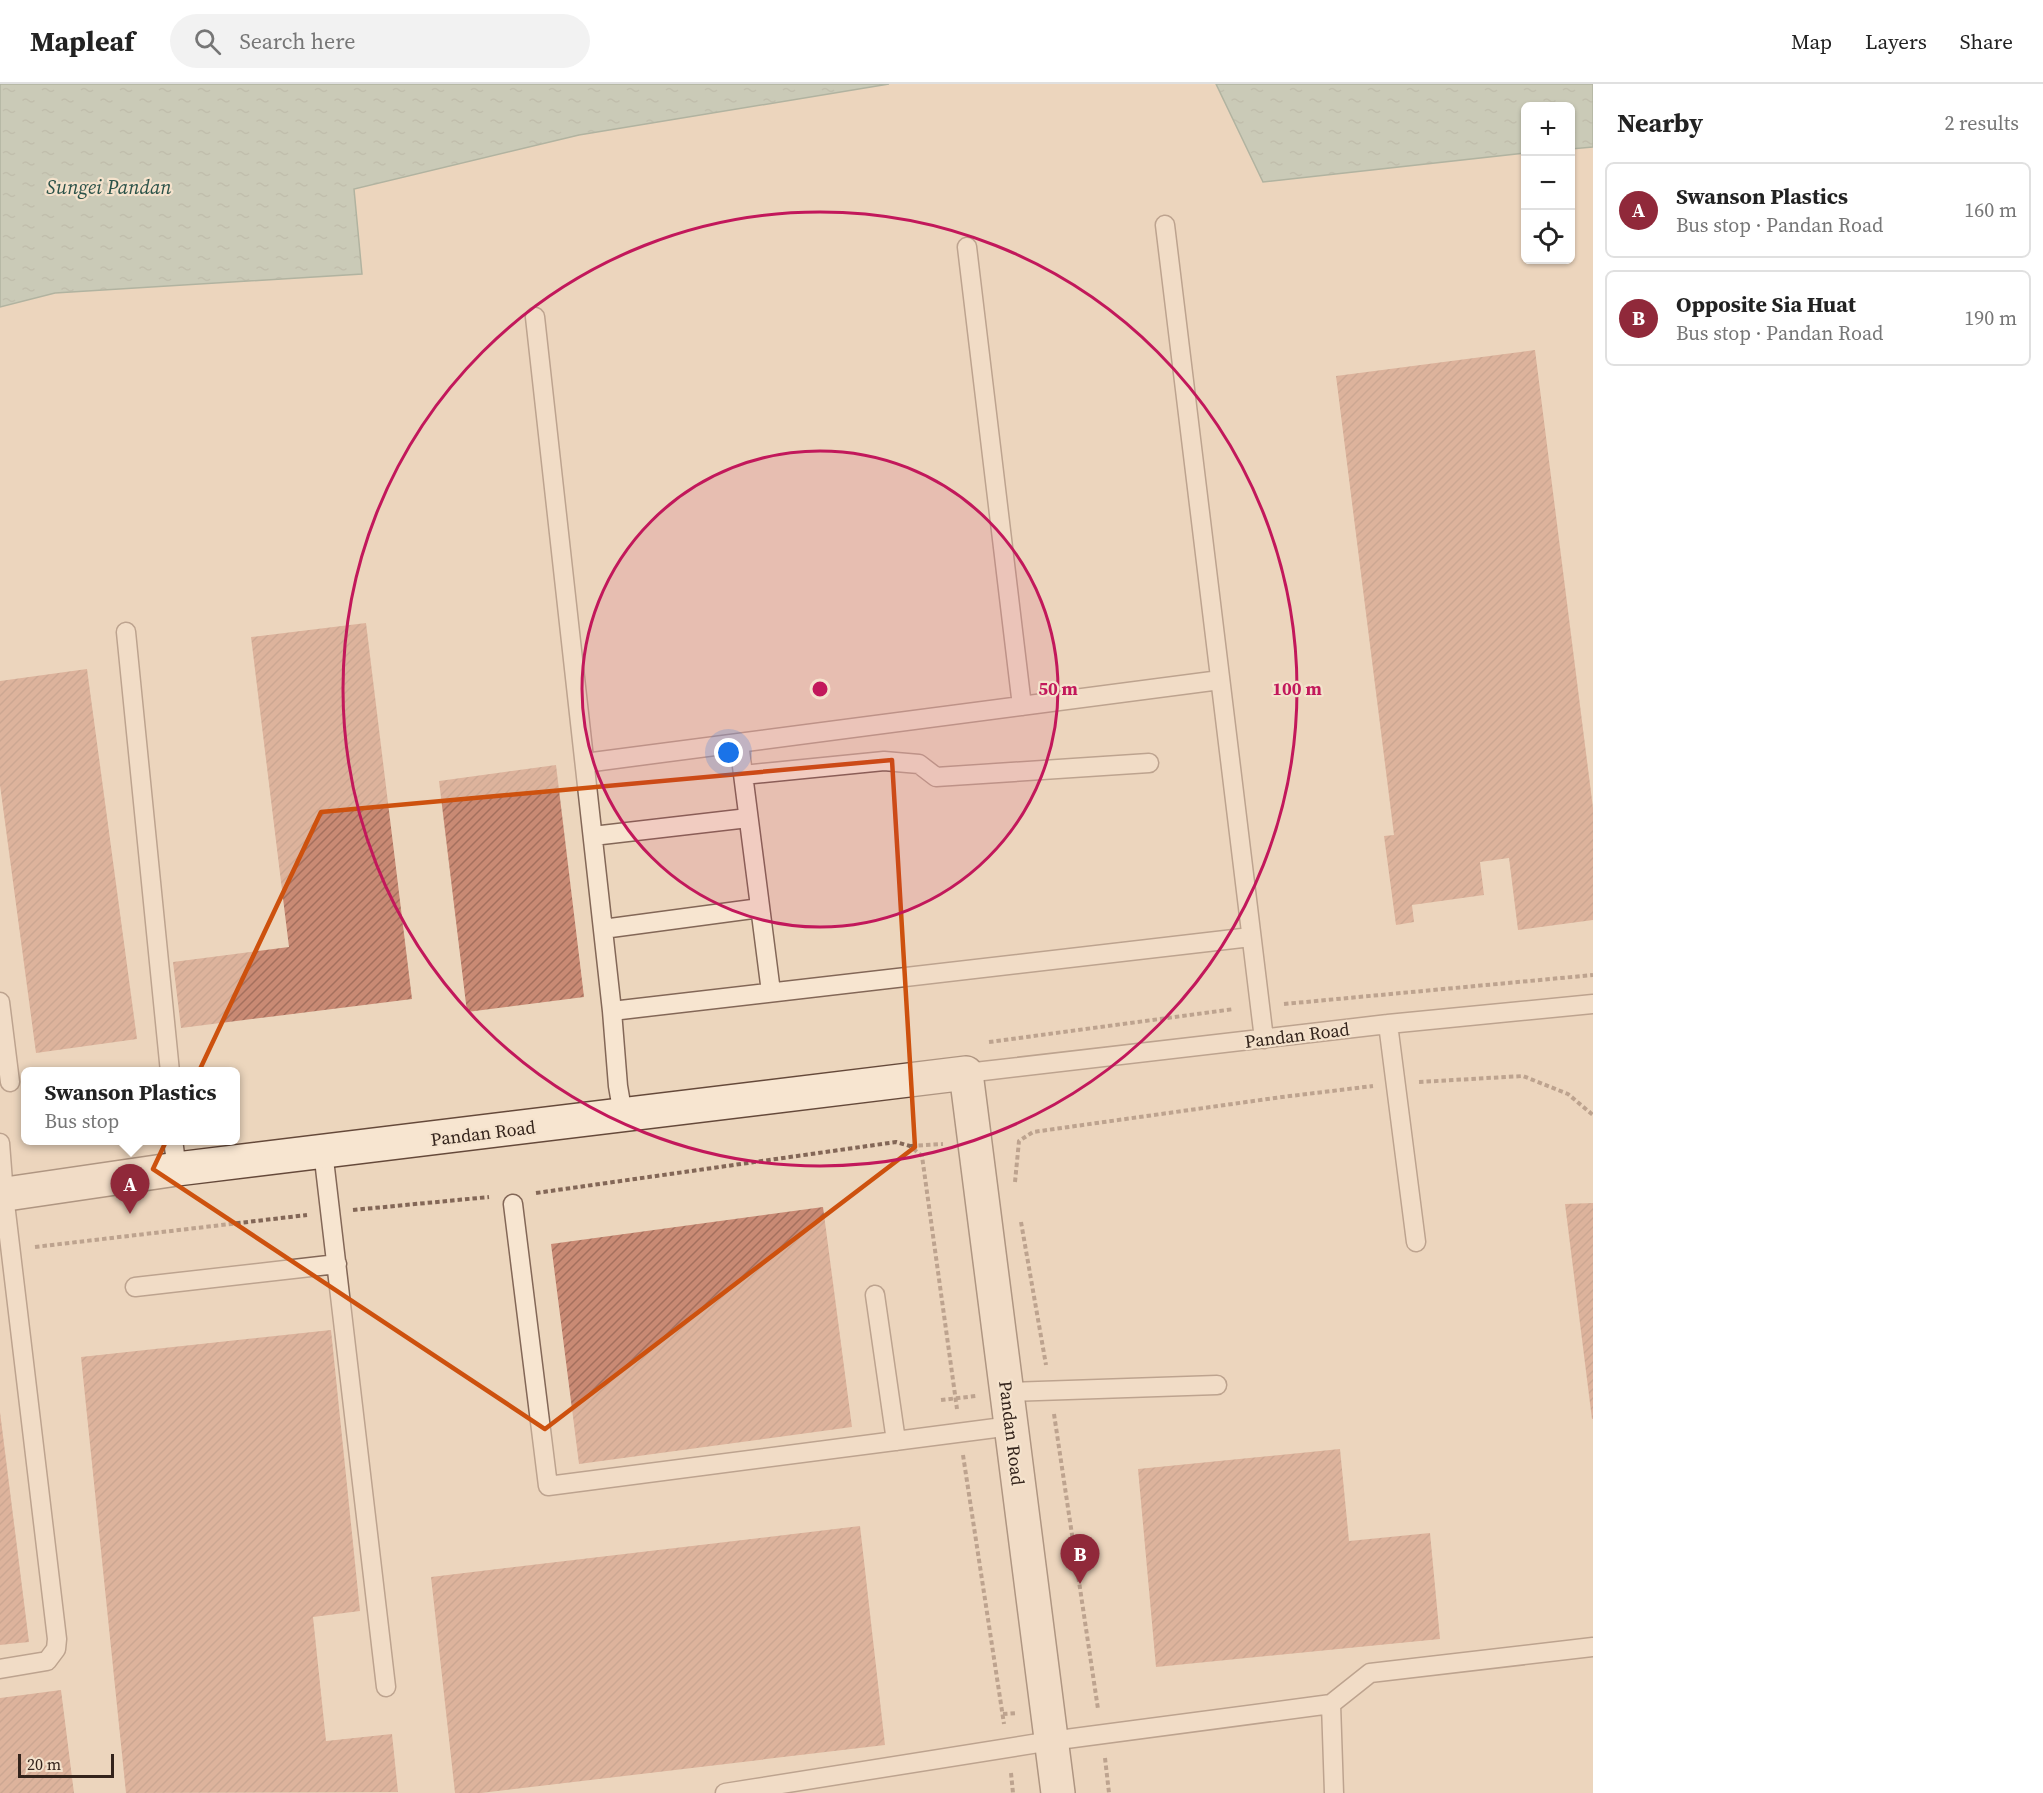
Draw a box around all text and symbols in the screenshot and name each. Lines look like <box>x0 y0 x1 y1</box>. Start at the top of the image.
search box <box>170 14 590 68</box>
text: Mapleaf <box>30 22 134 60</box>
icon: search <box>191 25 224 58</box>
text: Search here <box>239 26 355 56</box>
text: Map <box>1791 27 1832 56</box>
text: Layers <box>1865 27 1927 56</box>
text: Share <box>1960 27 2013 56</box>
map controls <box>1521 102 1575 264</box>
button: + <box>1521 102 1575 156</box>
text: Nearby <box>1617 105 1703 141</box>
text: 2 results <box>1944 109 2019 137</box>
button: − <box>1521 156 1575 210</box>
water label: Sungei Pandan <box>46 173 172 201</box>
text: Swanson Plastics <box>1676 181 1848 211</box>
text: A <box>1632 196 1645 224</box>
text: 160 m <box>1964 196 2017 224</box>
button: locate <box>1521 210 1575 264</box>
text: Bus stop · Pandan Road <box>1676 211 1883 239</box>
text: Opposite Sia Huat <box>1676 289 1856 319</box>
text: B <box>1632 304 1645 332</box>
text: 190 m <box>1964 304 2017 332</box>
text: Bus stop · Pandan Road <box>1676 319 1883 347</box>
text: 50 m <box>1038 676 1078 701</box>
text: 100 m <box>1272 676 1322 701</box>
centre of rings <box>810 679 830 699</box>
your location <box>714 738 743 767</box>
street label: Pandan Road <box>1243 1016 1351 1054</box>
popup <box>21 1067 240 1145</box>
text: Swanson Plastics <box>44 1077 217 1107</box>
text: Bus stop <box>44 1107 119 1135</box>
street label: Pandan Road <box>429 1114 537 1152</box>
pin: A <box>110 1164 150 1214</box>
street label: Pandan Road <box>993 1379 1031 1487</box>
pin: B <box>1060 1534 1100 1584</box>
scale bar <box>18 1751 114 1778</box>
text: 20 m <box>27 1753 61 1775</box>

